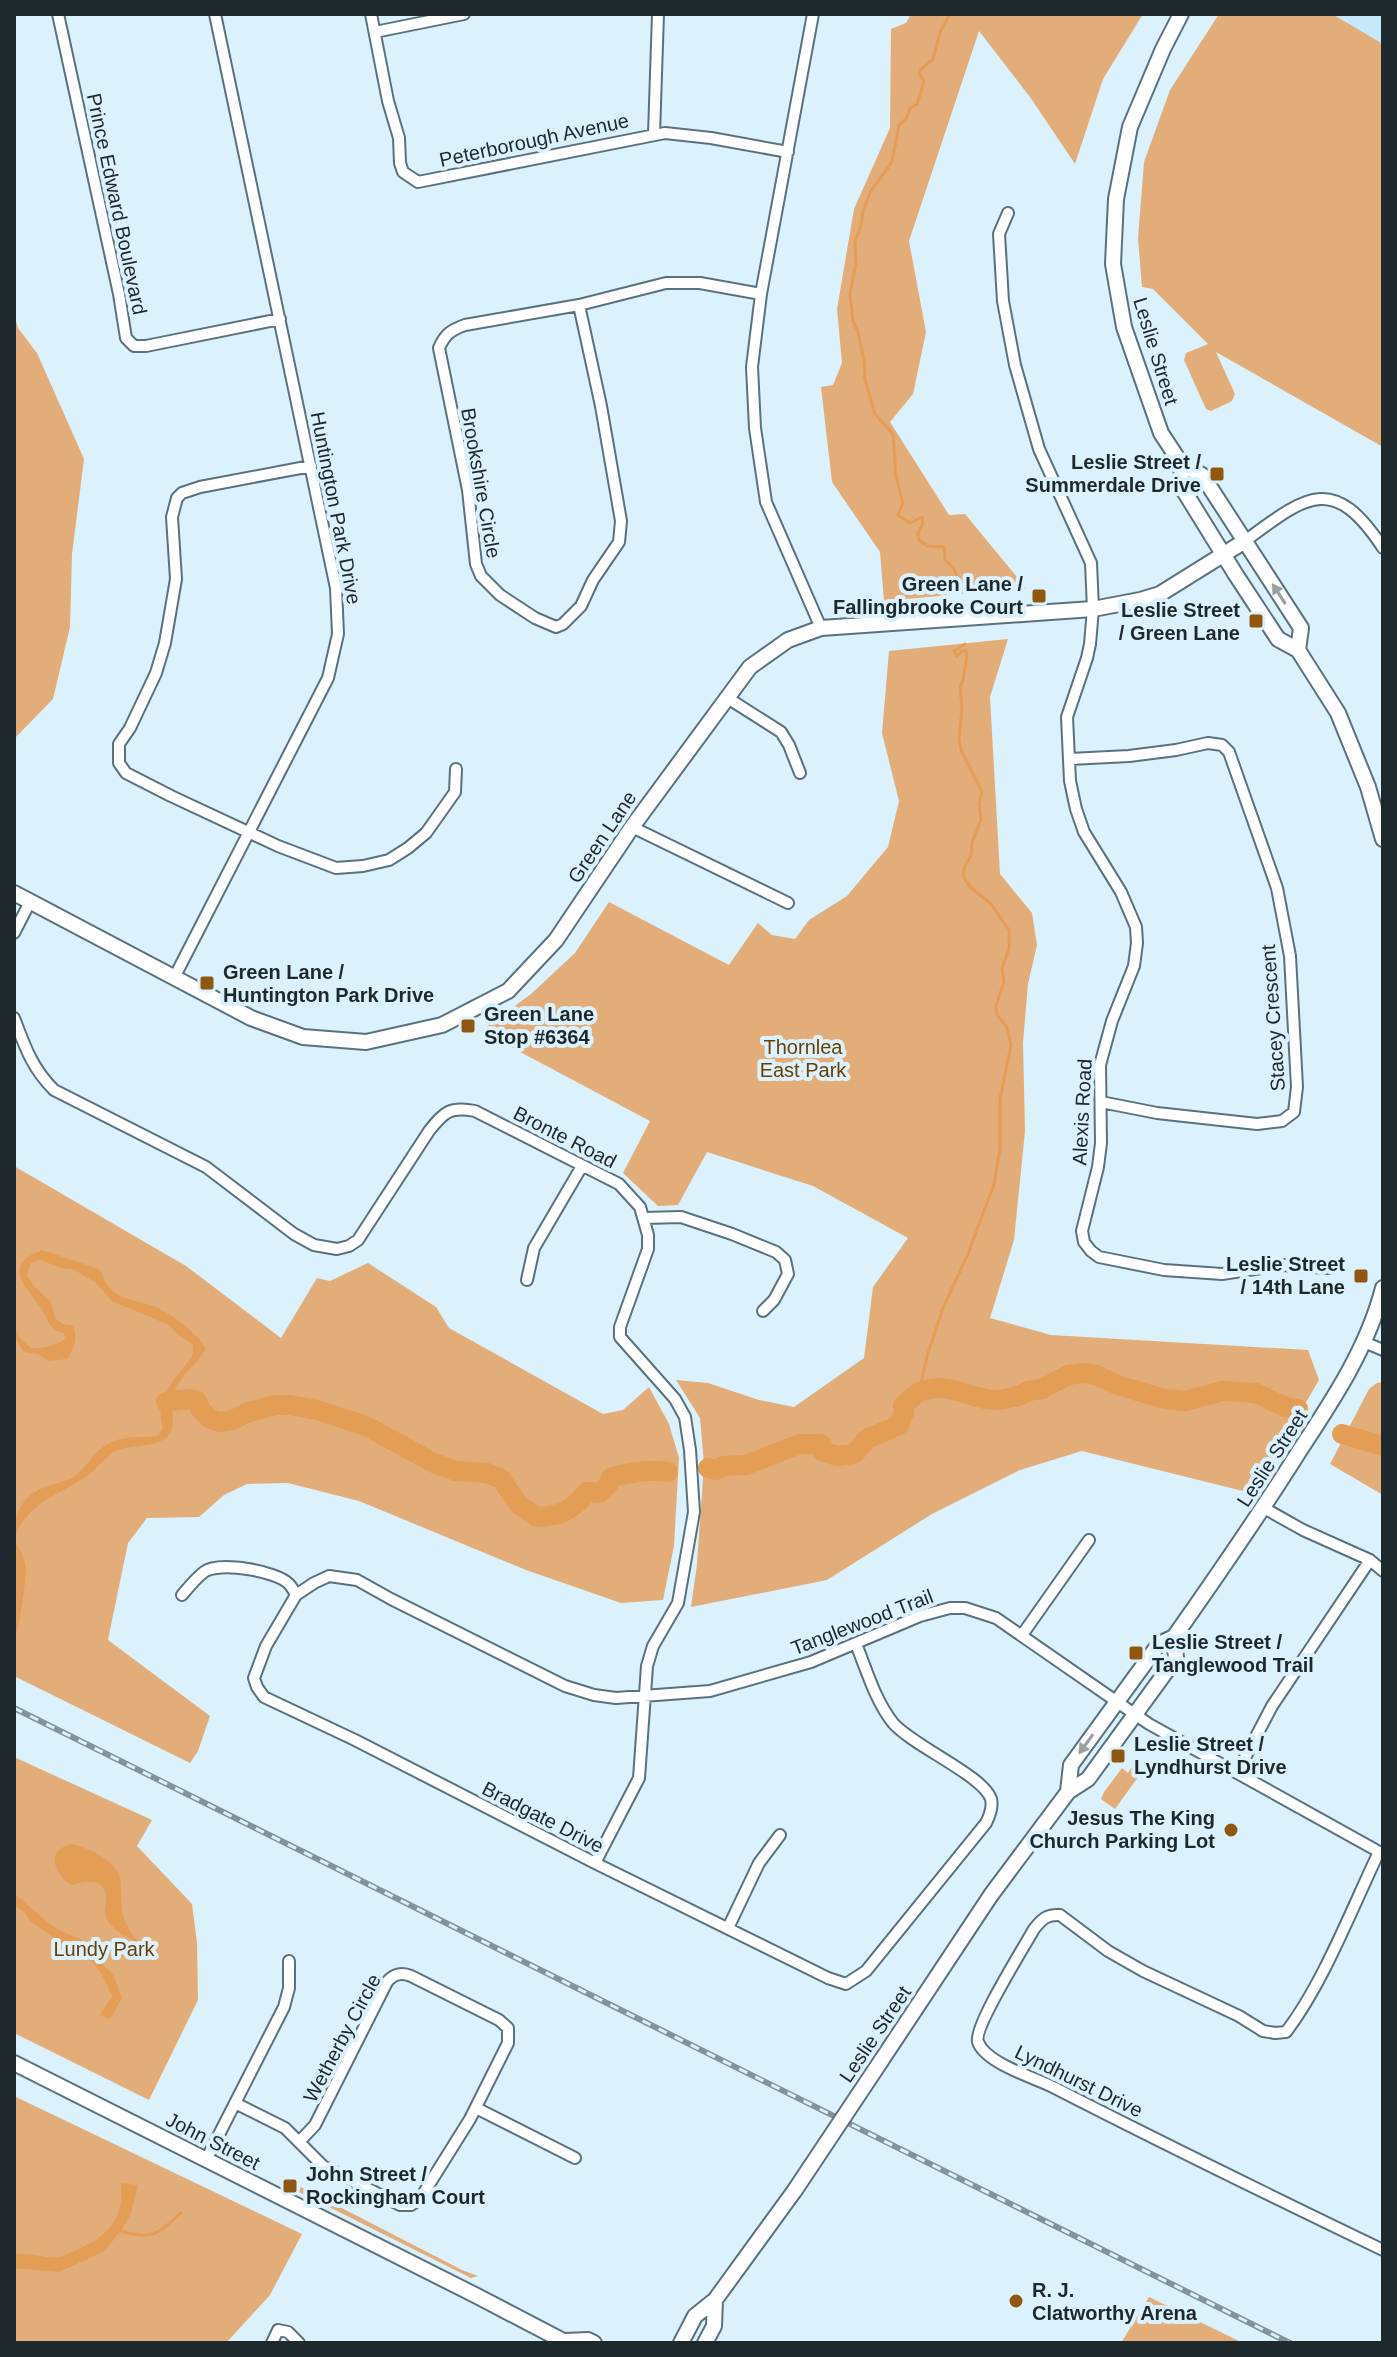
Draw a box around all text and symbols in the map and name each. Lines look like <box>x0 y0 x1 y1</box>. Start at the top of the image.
street label: Prince Edward Boulevard <box>83 91 151 317</box>
street label: Peterborough Avenue <box>437 109 631 171</box>
street label: Leslie Street <box>1129 295 1183 408</box>
street label: Brookshire Circle <box>457 406 505 560</box>
street label: Huntington Park Drive <box>307 410 365 606</box>
place label: Leslie Street / Summerdale Drive <box>1025 451 1201 496</box>
marker: Leslie Street / Summerdale Drive <box>1208 465 1226 483</box>
place label: Green Lane / Fallingbrooke Court <box>833 573 1023 618</box>
one-way arrow <box>1272 583 1286 605</box>
marker: Green Lane / Fallingbrooke Court <box>1030 587 1048 605</box>
place label: Leslie Street / Green Lane <box>1119 599 1240 644</box>
marker: Leslie Street / Green Lane <box>1247 612 1265 630</box>
street label: Green Lane <box>563 787 641 887</box>
street label: Stacey Crescent <box>1257 944 1289 1092</box>
place label: Green Lane / Huntington Park Drive <box>223 961 434 1006</box>
marker: Green Lane / Huntington Park Drive <box>198 974 216 992</box>
place label: Green Lane Stop #6364 <box>484 1003 594 1048</box>
marker: Green Lane Stop #6364 <box>459 1017 477 1035</box>
park label: Thornlea East Park <box>760 1036 847 1081</box>
street label: Alexis Road <box>1068 1058 1096 1166</box>
street label: Bronte Road <box>510 1102 620 1172</box>
place label: Leslie Street / 14th Lane <box>1226 1253 1345 1298</box>
marker: Leslie Street / 14th Lane <box>1352 1267 1370 1285</box>
street label: Leslie Street <box>1233 1405 1312 1511</box>
street label: Tanglewood Trail <box>788 1585 936 1659</box>
place label: Leslie Street / Tanglewood Trail <box>1152 1631 1314 1676</box>
marker: Leslie Street / Tanglewood Trail <box>1127 1644 1145 1662</box>
one-way arrow <box>1079 1733 1094 1754</box>
place label: Leslie Street / Lyndhurst Drive <box>1134 1733 1287 1778</box>
marker: Leslie Street / Lyndhurst Drive <box>1109 1747 1127 1765</box>
street label: Bradgate Drive <box>479 1777 607 1857</box>
place label: Jesus The King Church Parking Lot <box>1029 1807 1215 1852</box>
marker: Jesus The King Church Parking Lot <box>1222 1821 1240 1839</box>
park label: Lundy Park <box>53 1938 156 1960</box>
street label: Wetherby Circle <box>299 1970 385 2106</box>
street label: Leslie Street <box>835 1981 915 2086</box>
street label: Lyndhurst Drive <box>1012 2041 1146 2121</box>
street label: John Street <box>162 2108 264 2174</box>
place label: John Street / Rockingham Court <box>306 2163 485 2208</box>
marker: John Street / Rockingham Court <box>281 2177 299 2195</box>
place label: R. J. Clatworthy Arena <box>1032 2279 1198 2324</box>
marker: R. J. Clatworthy Arena <box>1007 2292 1025 2310</box>

